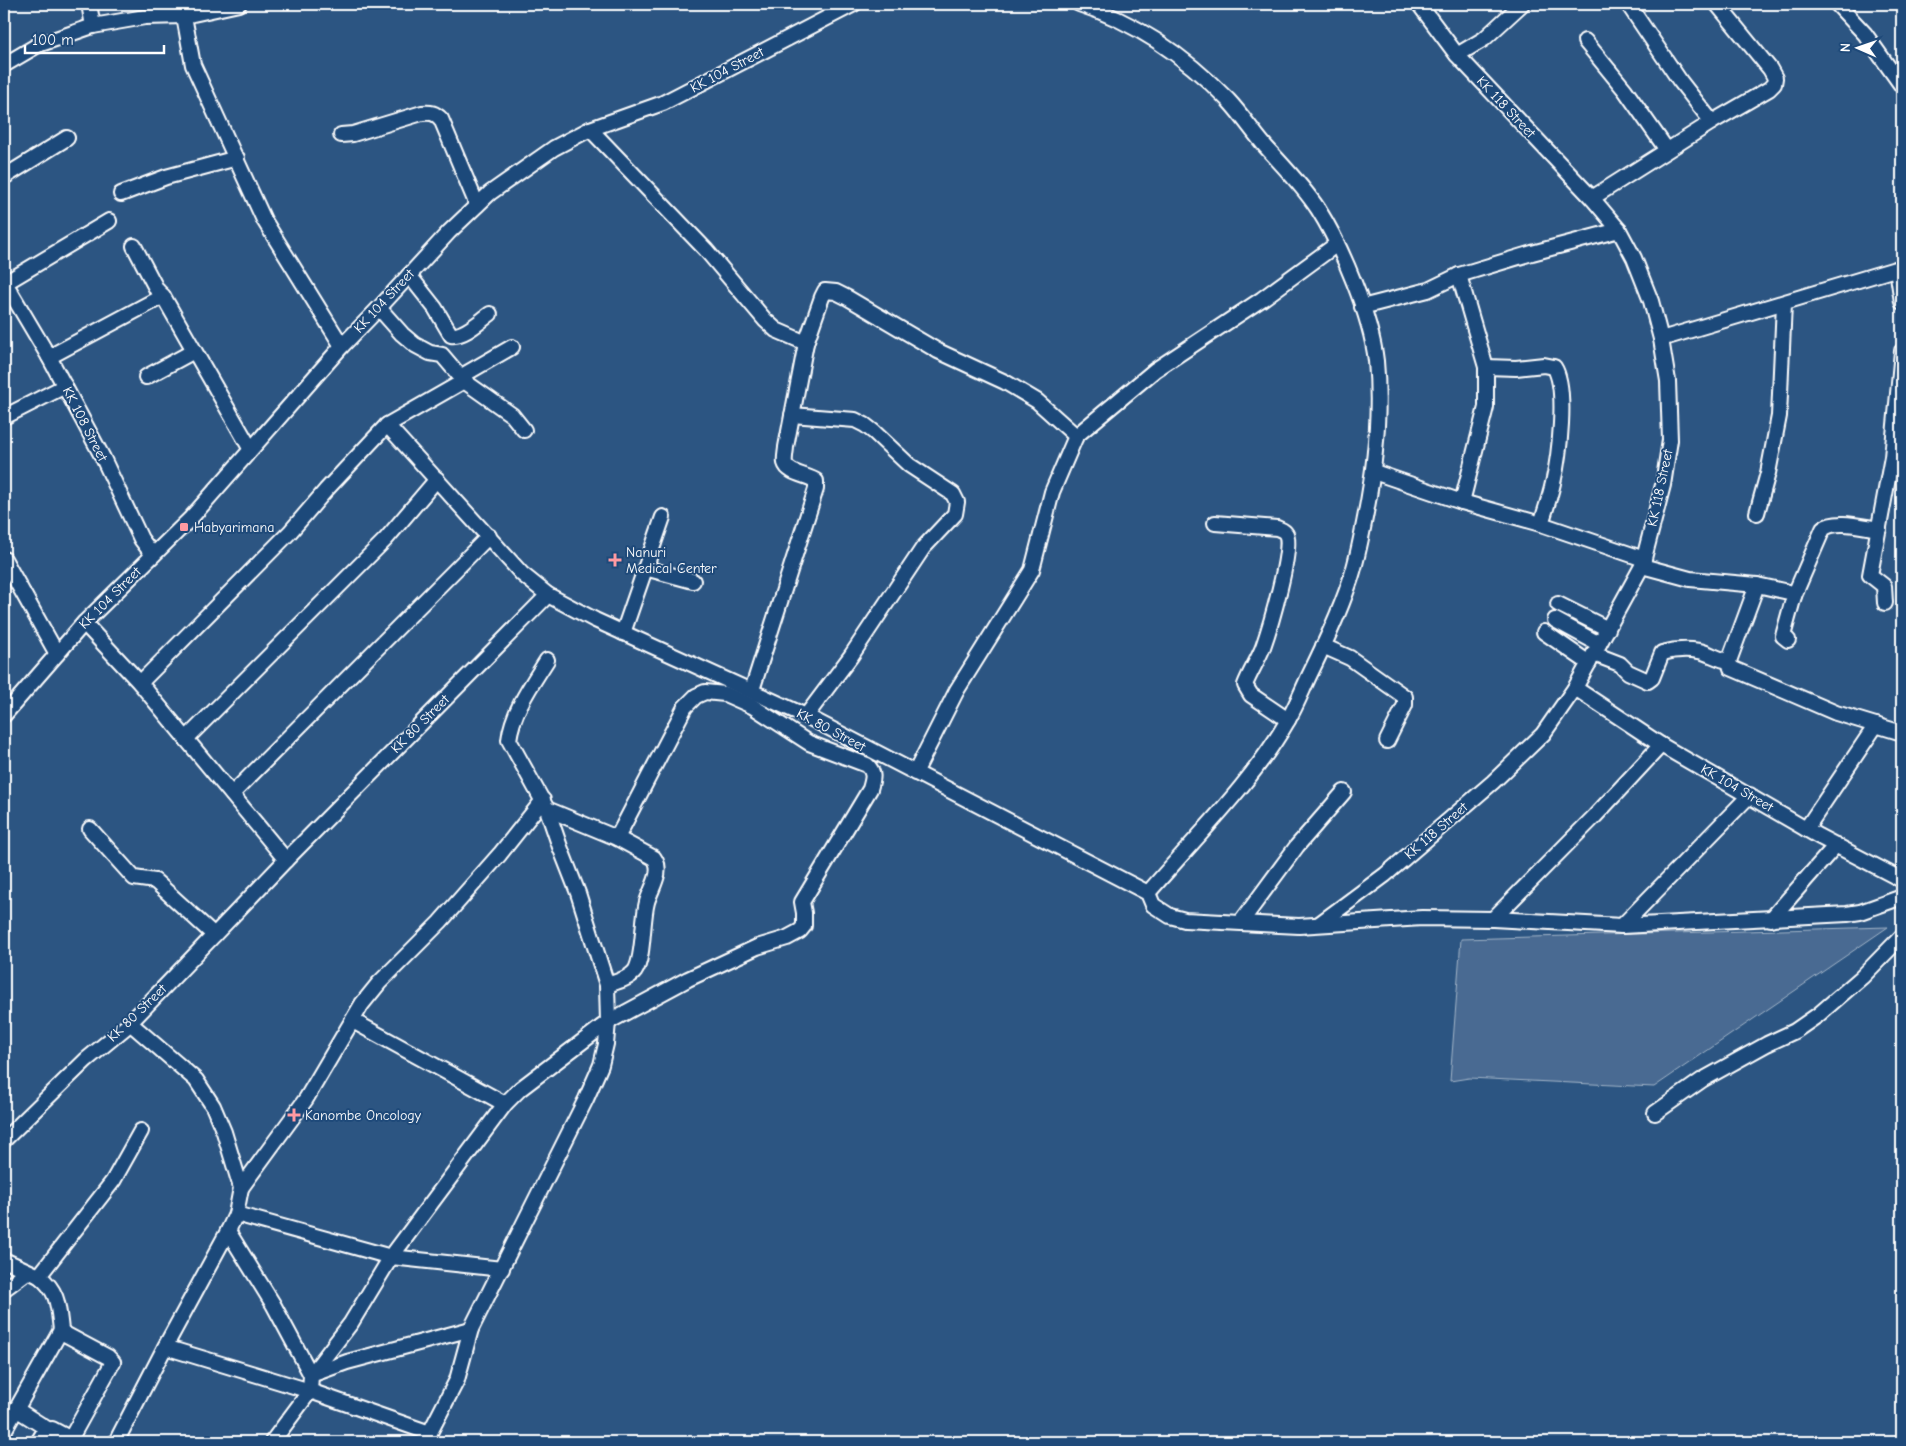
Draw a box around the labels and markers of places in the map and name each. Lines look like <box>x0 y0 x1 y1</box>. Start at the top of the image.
place label: Habyarimana <box>194 519 275 536</box>
marker: Habyarimana <box>178 521 190 533</box>
place label: Nanuri Medical Center <box>626 544 717 577</box>
marker: Nanuri Medical Center <box>608 553 622 567</box>
place label: Kanombe Oncology <box>305 1107 422 1124</box>
marker: Kanombe Oncology <box>287 1108 301 1122</box>

